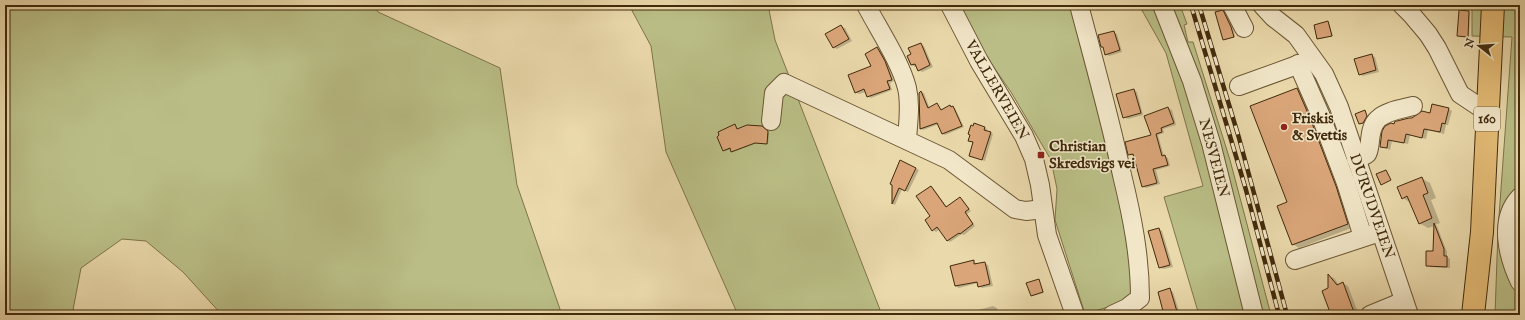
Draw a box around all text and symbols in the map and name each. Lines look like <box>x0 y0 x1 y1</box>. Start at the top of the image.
north arrow <box>1459 26 1499 66</box>
street label: VALLERVEIEN <box>960 36 1033 143</box>
text: N <box>1462 36 1479 51</box>
road number: 160 <box>1474 107 1500 131</box>
place label: Friskis & Svettis <box>1292 109 1348 145</box>
street label: NESVEIEN <box>1194 116 1234 200</box>
marker: Friskis & Svettis <box>1279 122 1289 132</box>
place label: Christian Skredsvigs vei <box>1049 137 1135 173</box>
marker: Christian Skredsvigs vei <box>1036 150 1046 160</box>
street label: DURUDVEIEN <box>1345 151 1399 261</box>

